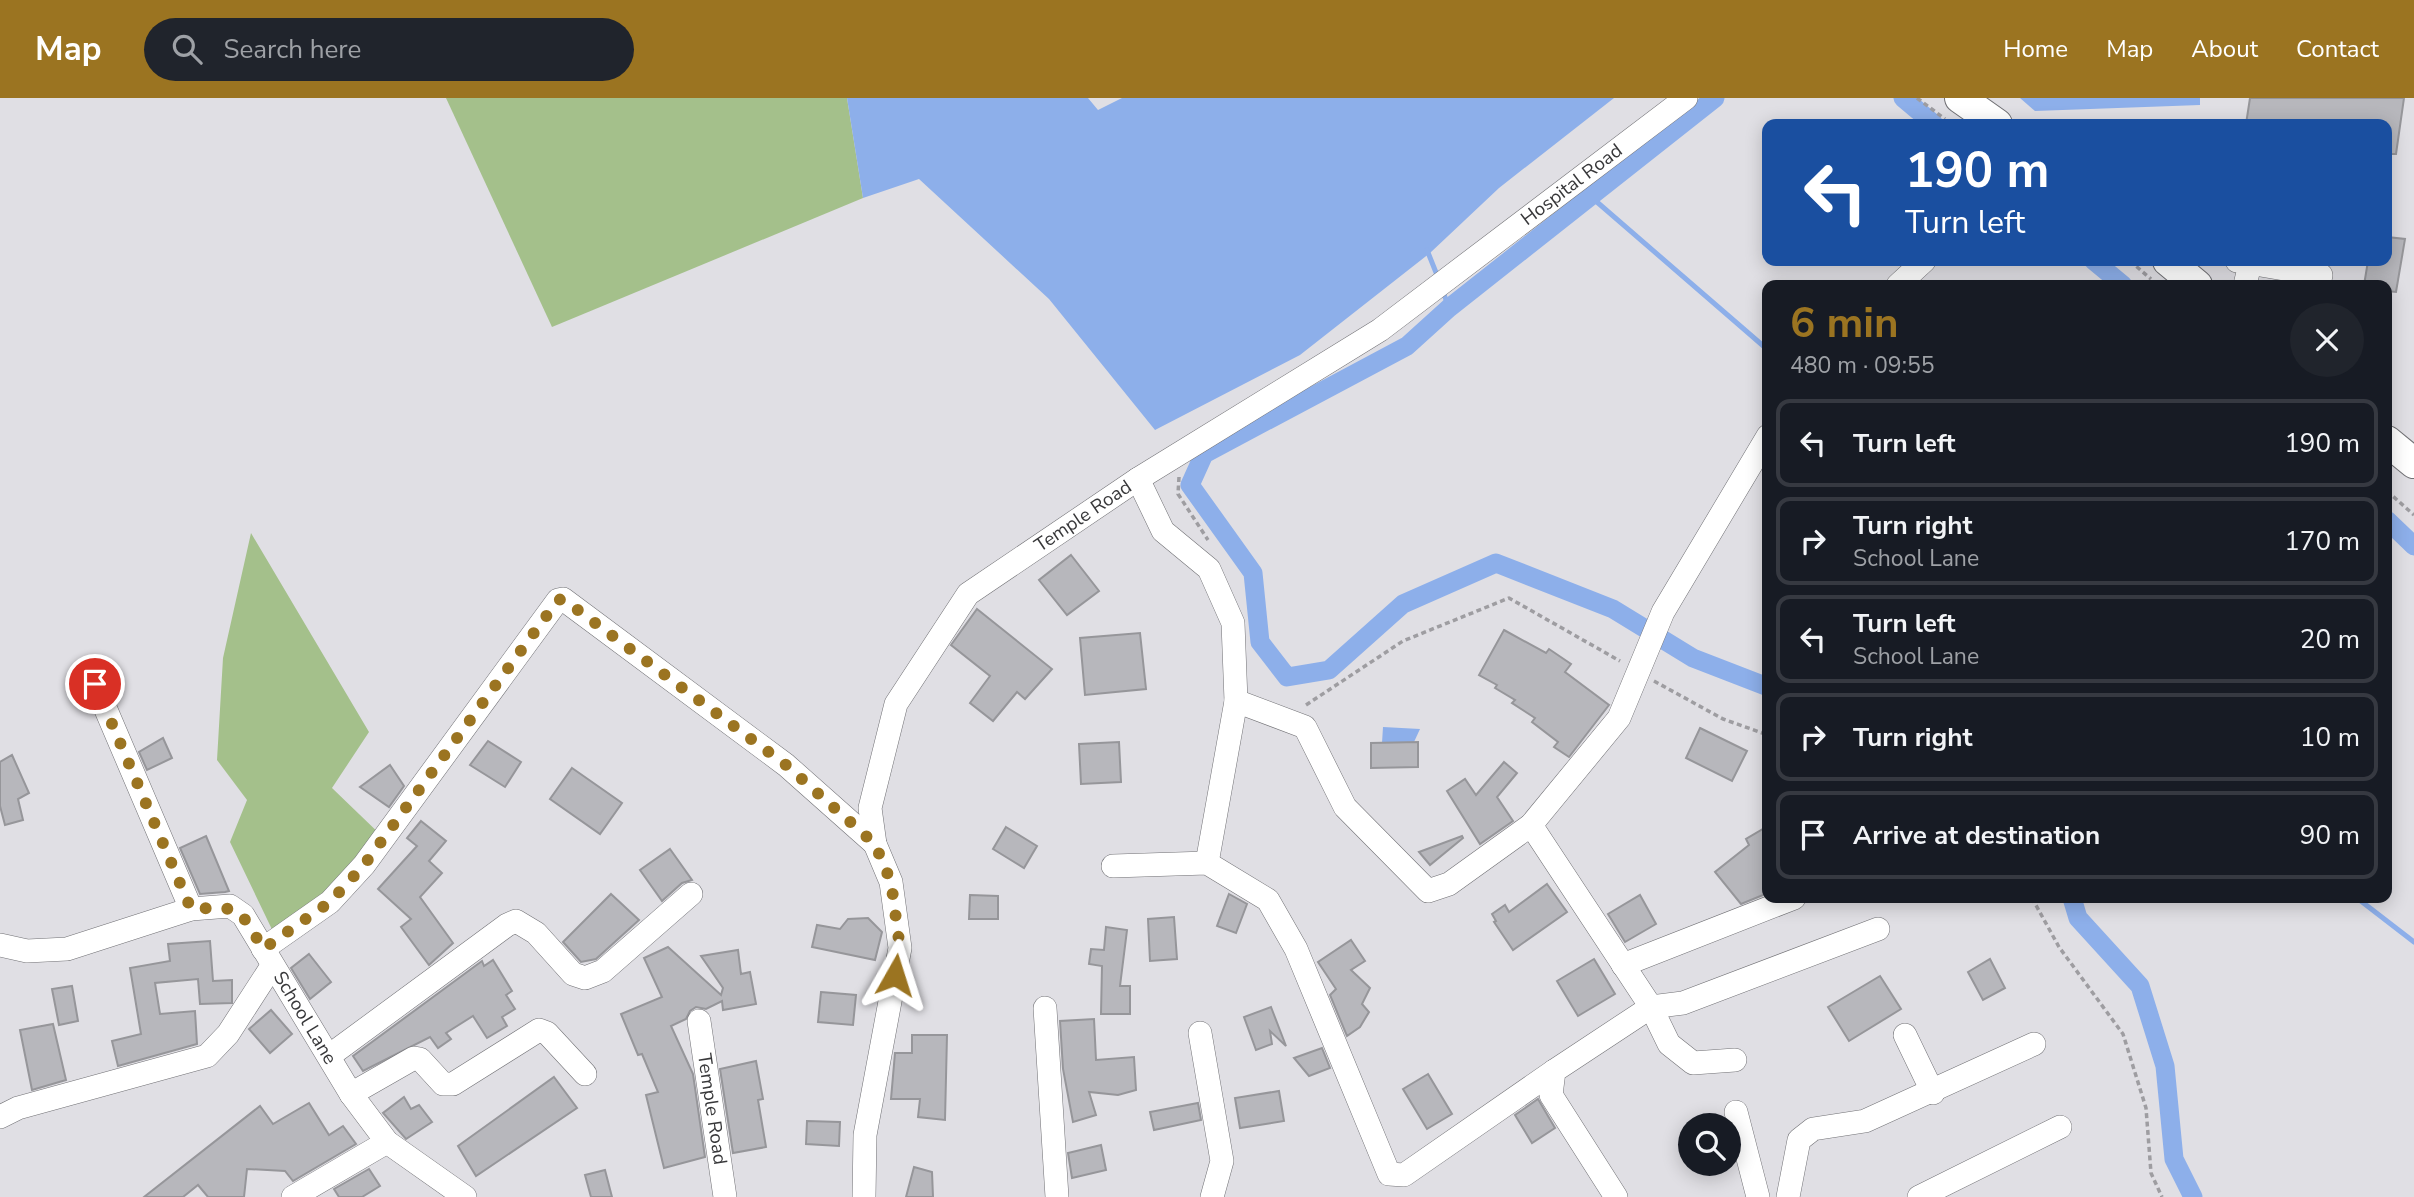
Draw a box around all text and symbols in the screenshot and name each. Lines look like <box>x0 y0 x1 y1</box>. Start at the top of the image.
search box <box>144 18 634 81</box>
text: Map <box>35 27 102 72</box>
icon: search <box>168 30 206 68</box>
text: Search here <box>224 32 361 67</box>
text: Home <box>2003 33 2068 65</box>
text: Map <box>2106 33 2153 65</box>
text: About <box>2191 33 2258 65</box>
text: Contact <box>2296 33 2379 65</box>
text: 190 m <box>1905 137 2049 204</box>
street label: Hospital Road <box>1515 138 1628 232</box>
icon: left <box>1790 147 1881 238</box>
text: Turn left <box>1905 201 2025 244</box>
text: 6 min <box>1790 295 1899 352</box>
button: close <box>2290 303 2364 377</box>
text: 480 m · 09:55 <box>1790 350 1935 381</box>
icon: left <box>1794 424 1832 462</box>
text: Turn left <box>1853 426 1956 461</box>
text: 190 m <box>2284 426 2360 461</box>
street label: Temple Road <box>1029 474 1137 558</box>
text: Turn right <box>1853 508 1972 543</box>
icon: right <box>1794 522 1832 560</box>
text: 170 m <box>2284 524 2360 559</box>
text: School Lane <box>1853 543 1979 574</box>
text: Turn left <box>1853 606 1956 641</box>
icon: left <box>1794 620 1832 658</box>
text: 20 m <box>2300 622 2360 657</box>
text: School Lane <box>1853 641 1979 672</box>
pin <box>65 654 125 714</box>
icon: arrive <box>76 665 114 703</box>
icon: right <box>1794 718 1832 756</box>
text: Turn right <box>1853 720 1972 755</box>
text: 10 m <box>2300 720 2360 755</box>
icon: arrive <box>1794 816 1832 854</box>
text: Arrive at destination <box>1853 818 2100 853</box>
text: 90 m <box>2300 818 2360 853</box>
position arrow <box>858 938 932 1012</box>
street label: School Lane <box>267 966 343 1069</box>
street label: Temple Road <box>691 1052 733 1166</box>
map controls <box>1678 1113 1741 1176</box>
button: search <box>1678 1113 1741 1176</box>

